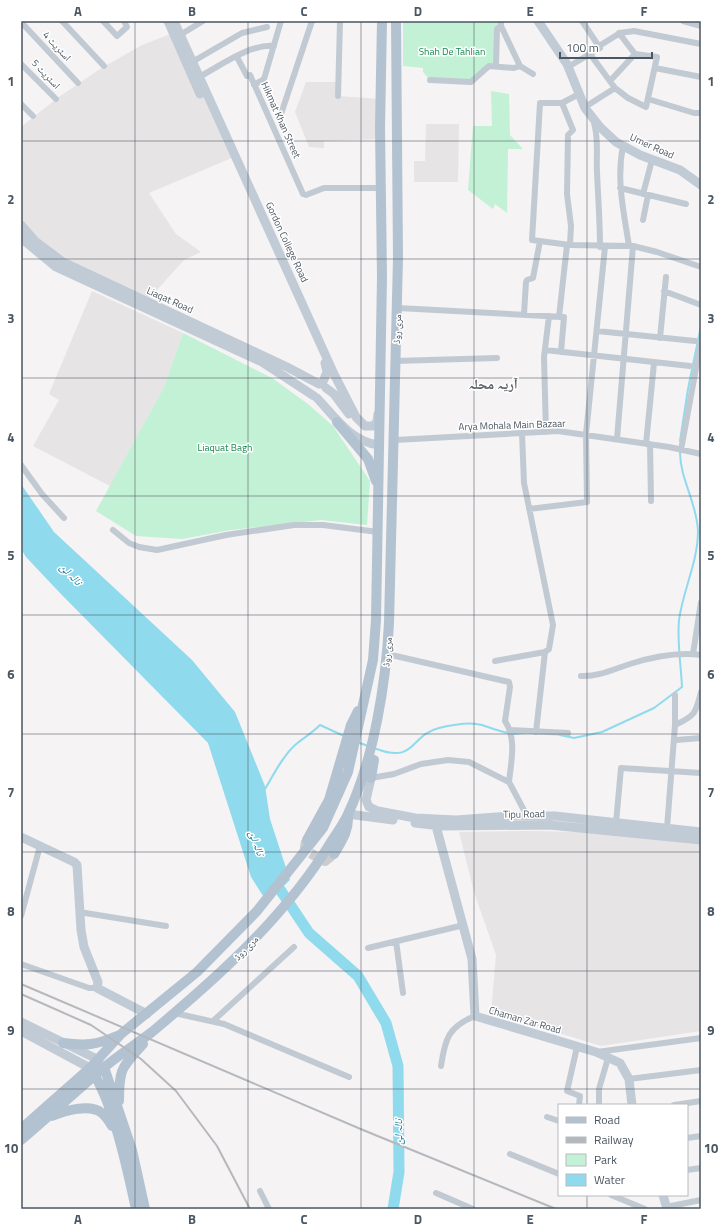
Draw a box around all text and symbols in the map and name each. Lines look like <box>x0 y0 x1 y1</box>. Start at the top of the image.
text: A <box>74 1 82 21</box>
text: B <box>188 1 196 21</box>
text: C <box>300 1 308 21</box>
text: D <box>414 1 422 21</box>
text: E <box>526 1 534 21</box>
text: F <box>641 1 648 21</box>
street label: اسٹریٹ 4 <box>39 28 75 64</box>
scale bar <box>560 34 652 60</box>
text: 100 m <box>566 38 599 57</box>
park label: Shah De Tahlian <box>419 44 485 59</box>
street label: اسٹریٹ 5 <box>28 56 64 92</box>
text: 1 <box>7 71 15 91</box>
text: 1 <box>707 71 715 91</box>
street label: Hikmat Khan Street <box>257 79 305 161</box>
street label: Umer Road <box>627 130 677 162</box>
text: 2 <box>7 189 15 209</box>
text: 2 <box>707 189 715 209</box>
street label: Gordon College Road <box>262 199 312 285</box>
street label: Liaqat Road <box>144 283 196 317</box>
text: 3 <box>7 308 15 328</box>
text: 3 <box>707 308 715 328</box>
street label: مری روڈ <box>389 313 405 344</box>
district label: آریہ محلہ <box>468 373 518 394</box>
street label: Arya Mohala Main Bazaar <box>458 416 566 434</box>
text: 4 <box>7 427 15 447</box>
text: 4 <box>707 427 715 447</box>
park label: Liaquat Bagh <box>198 440 252 455</box>
text: 5 <box>7 545 15 565</box>
text: 5 <box>707 545 715 565</box>
water label: نالہ لئ <box>56 559 87 590</box>
street label: مری روڈ <box>378 636 396 667</box>
text: 6 <box>7 664 15 684</box>
text: 6 <box>707 664 715 684</box>
text: 7 <box>7 782 15 802</box>
text: 7 <box>707 782 715 802</box>
street label: Tipu Road <box>503 806 545 822</box>
water label: نالہ لئ <box>245 828 269 859</box>
text: 8 <box>7 901 15 921</box>
text: 8 <box>707 901 715 921</box>
street label: مری روڈ <box>230 932 262 964</box>
street label: Chaman Zar Road <box>487 1003 563 1037</box>
text: 9 <box>7 1020 15 1040</box>
text: 9 <box>707 1020 715 1040</box>
legend <box>558 1104 688 1196</box>
text: Road <box>594 1110 620 1129</box>
water label: نالہ لئ <box>390 1118 406 1145</box>
text: Railway <box>594 1130 634 1149</box>
text: 10 <box>4 1138 18 1158</box>
text: 10 <box>704 1138 718 1158</box>
text: Park <box>594 1150 617 1169</box>
text: Water <box>594 1170 625 1189</box>
text: A <box>74 1209 82 1229</box>
text: B <box>188 1209 196 1229</box>
text: C <box>300 1209 308 1229</box>
text: D <box>414 1209 422 1229</box>
text: E <box>526 1209 534 1229</box>
text: F <box>641 1209 648 1229</box>

